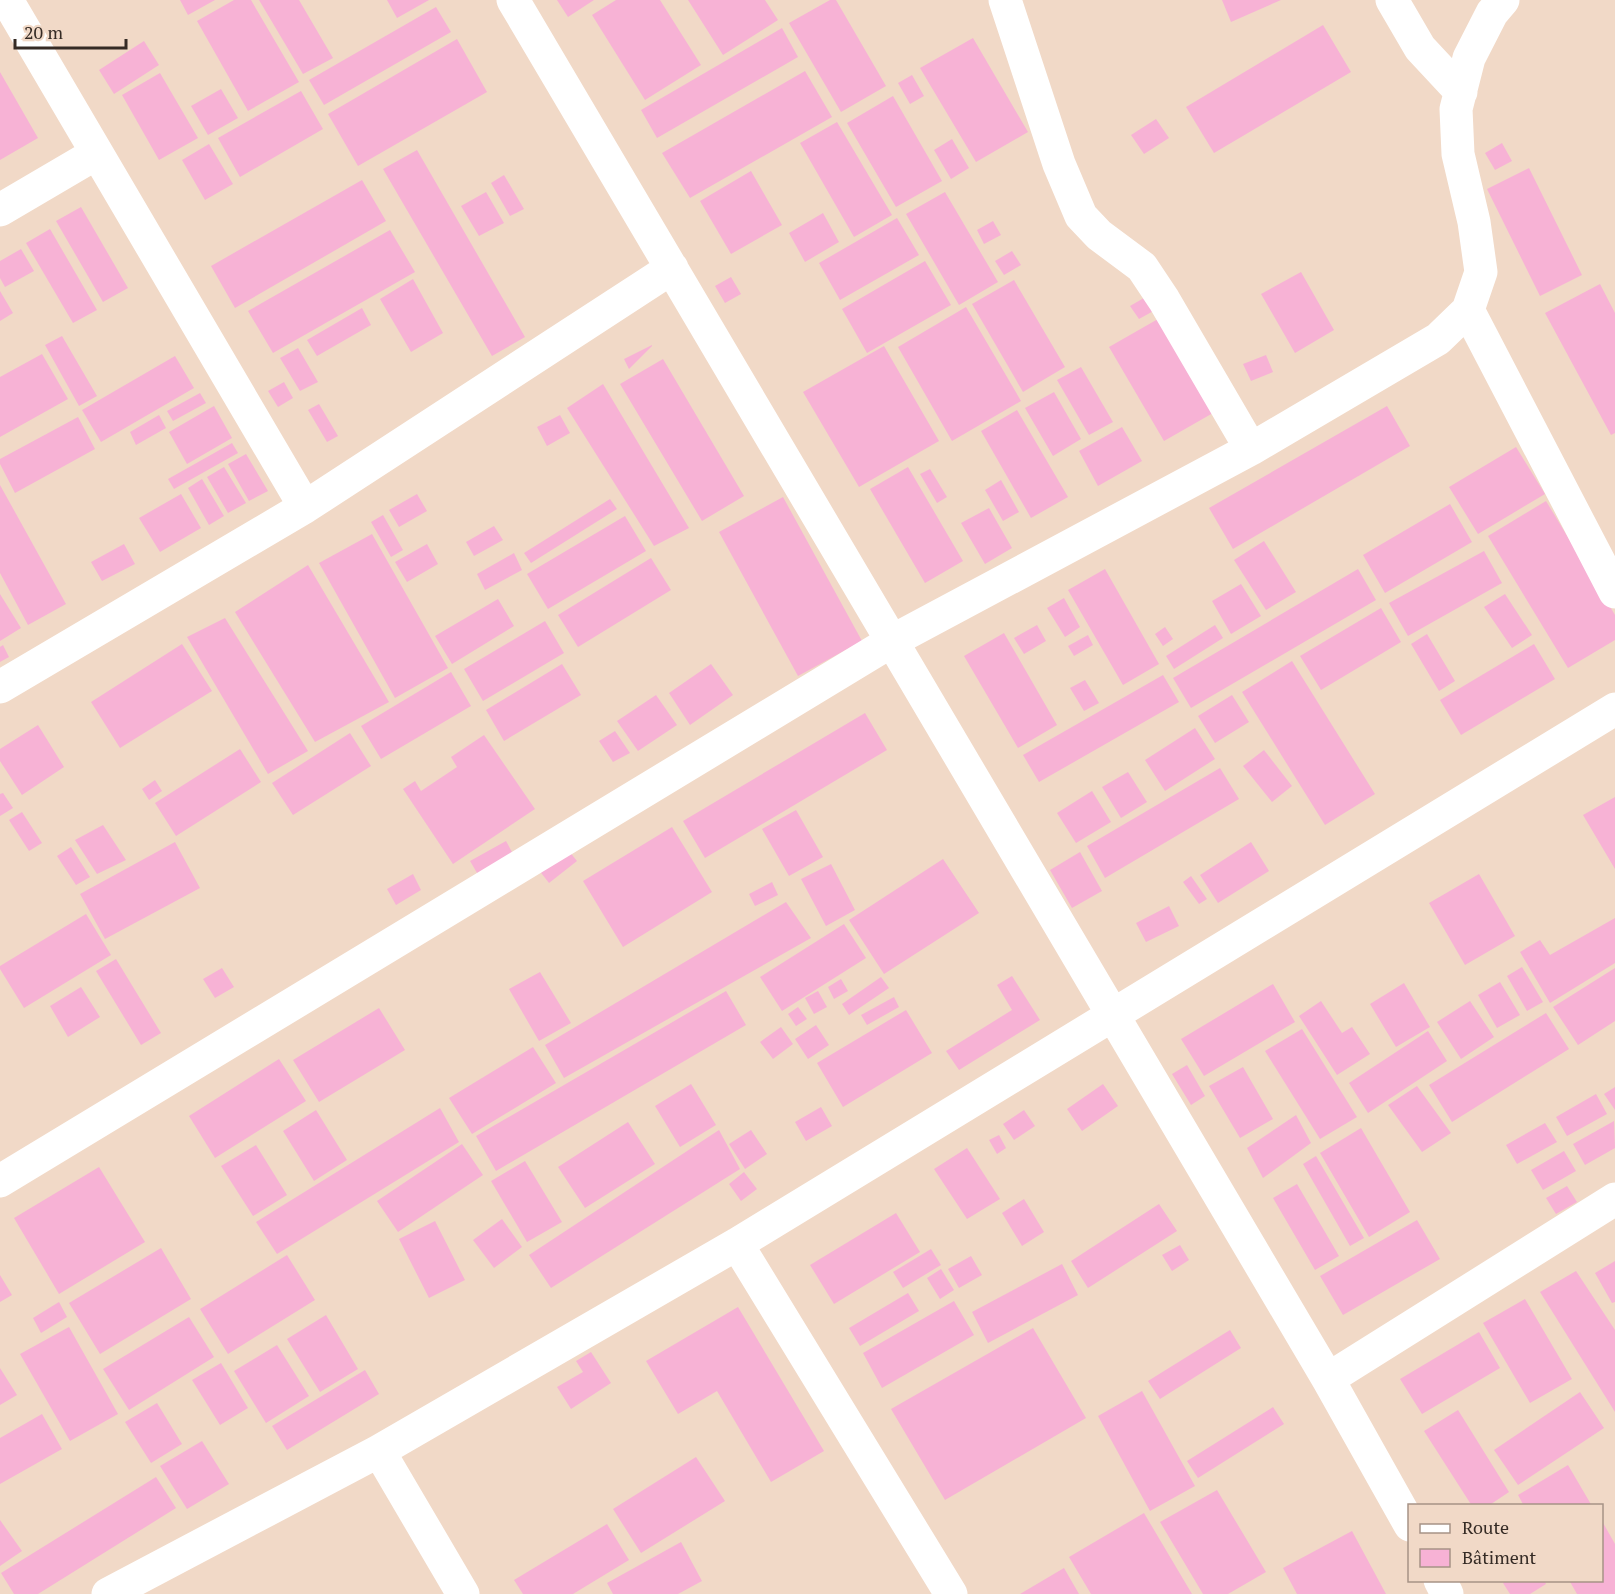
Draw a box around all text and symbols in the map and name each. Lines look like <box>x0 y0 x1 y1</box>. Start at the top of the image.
scale bar <box>15 12 126 50</box>
text: 20 m <box>24 20 64 44</box>
legend <box>1408 1504 1603 1582</box>
text: Route <box>1462 1515 1509 1539</box>
text: Bâtiment <box>1462 1545 1537 1569</box>

